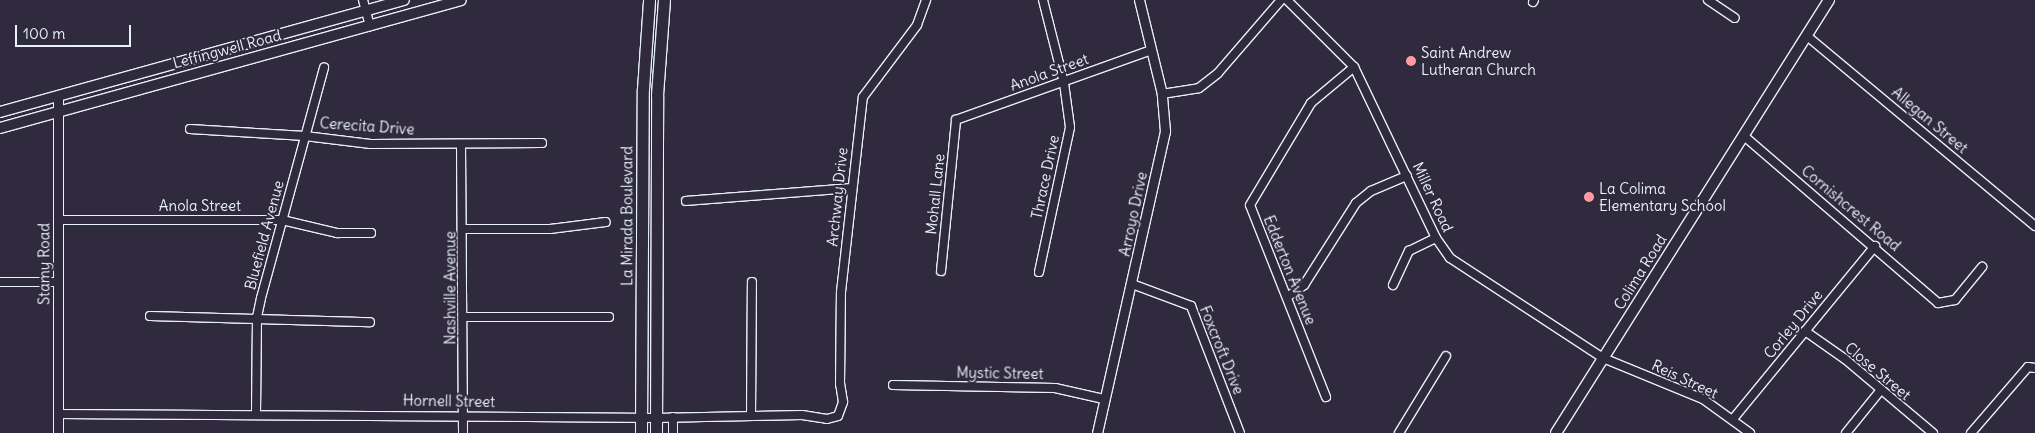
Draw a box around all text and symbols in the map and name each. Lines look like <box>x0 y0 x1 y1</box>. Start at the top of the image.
scale bar <box>18 15 134 47</box>
text: 100 m <box>23 24 65 43</box>
street label: Leffingwell Road <box>171 26 283 72</box>
place label: Saint Andrew Lutheran Church <box>1421 43 1536 78</box>
street label: Anola Street <box>1007 49 1091 95</box>
marker: Saint Andrew Lutheran Church <box>1405 55 1417 67</box>
street label: Allegan Street <box>1888 83 1972 157</box>
street label: Cerecita Drive <box>319 114 415 138</box>
street label: Thrace Drive <box>1027 133 1063 221</box>
street label: La Mirada Boulevard <box>618 146 636 286</box>
street label: Archway Drive <box>823 147 851 247</box>
street label: Mohall Lane <box>922 153 948 235</box>
street label: Miller Road <box>1409 159 1457 235</box>
street label: Cornishcrest Road <box>1798 161 1904 255</box>
street label: Arroyo Drive <box>1115 170 1151 258</box>
street label: Bluefield Avenue <box>241 178 287 292</box>
place label: La Colima Elementary School <box>1599 179 1726 214</box>
marker: La Colima Elementary School <box>1583 191 1595 203</box>
street label: Anola Street <box>159 197 241 215</box>
street label: Edderton Avenue <box>1260 213 1320 327</box>
street label: Stamy Road <box>35 223 53 305</box>
street label: Nashville Avenue <box>441 231 459 345</box>
street label: Colima Road <box>1610 231 1670 313</box>
street label: Corley Drive <box>1760 286 1826 362</box>
street label: Foxcroft Drive <box>1196 303 1248 397</box>
street label: Close Street <box>1842 338 1914 404</box>
street label: Reis Street <box>1649 356 1721 402</box>
street label: Mystic Street <box>956 363 1044 383</box>
street label: Hornell Street <box>403 391 495 411</box>

